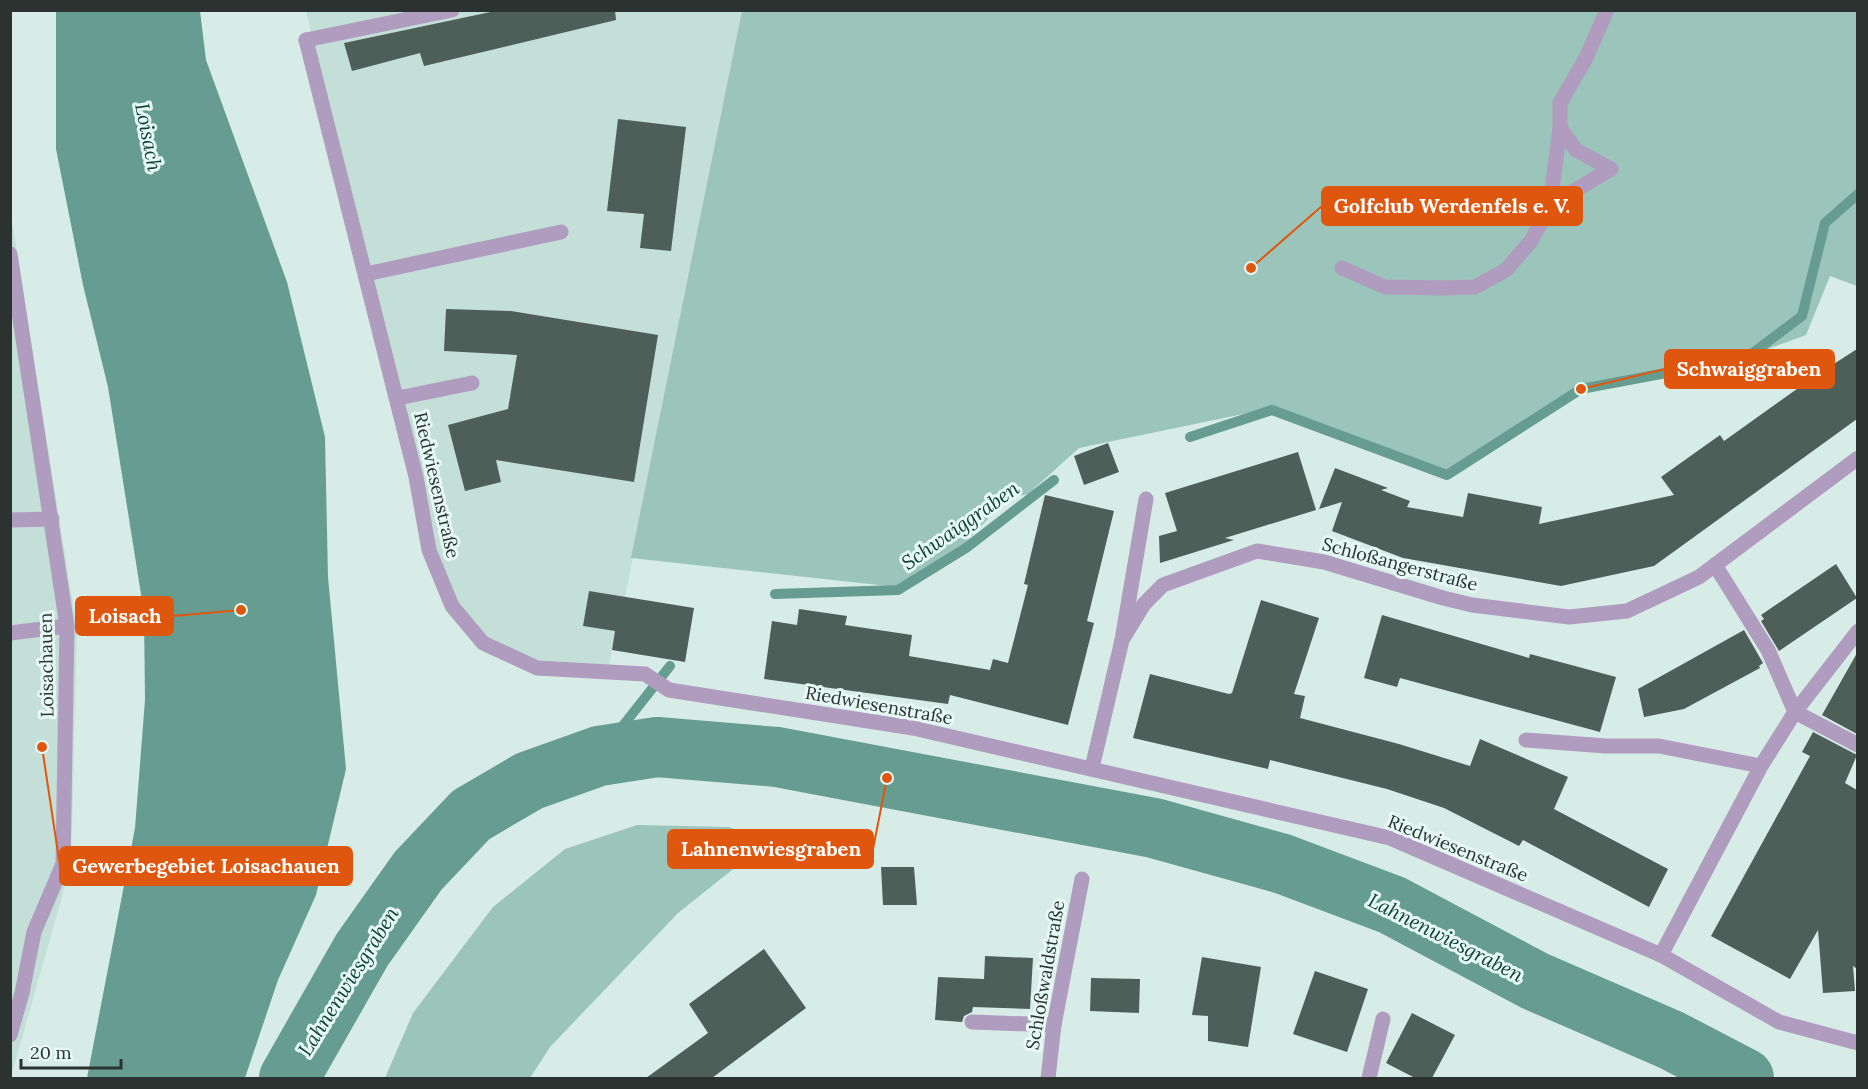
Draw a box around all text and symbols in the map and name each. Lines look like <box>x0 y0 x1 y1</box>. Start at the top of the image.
water label: Loisach <box>130 101 168 174</box>
callout: Golfclub Werdenfels e. V. <box>1322 187 1582 225</box>
text: Golfclub Werdenfels e. V. <box>1334 193 1570 218</box>
callout: Schwaiggraben <box>1665 350 1834 388</box>
text: Schwaiggraben <box>1677 356 1822 381</box>
street label: Riedwiesenstraße <box>409 410 465 561</box>
water label: Schwaiggraben <box>896 475 1024 575</box>
street label: Schloßangerstraße <box>1320 532 1481 596</box>
callout: Loisach <box>76 597 173 635</box>
text: Loisach <box>89 603 162 628</box>
street label: Loisachauen <box>34 612 58 717</box>
street label: Riedwiesenstraße <box>804 681 955 729</box>
street label: Riedwiesenstraße <box>1385 809 1532 887</box>
callout: Lahnenwiesgraben <box>668 830 873 868</box>
text: Lahnenwiesgraben <box>681 836 861 861</box>
callout: Gewerbegebiet Loisachauen <box>60 847 352 885</box>
text: Gewerbegebiet Loisachauen <box>72 853 340 878</box>
water label: Lahnenwiesgraben <box>1364 887 1528 987</box>
street label: Schloßwaldstraße <box>1021 898 1070 1052</box>
water label: Lahnenwiesgraben <box>292 901 404 1060</box>
scale bar <box>21 1032 122 1070</box>
text: 20 m <box>30 1041 72 1064</box>

